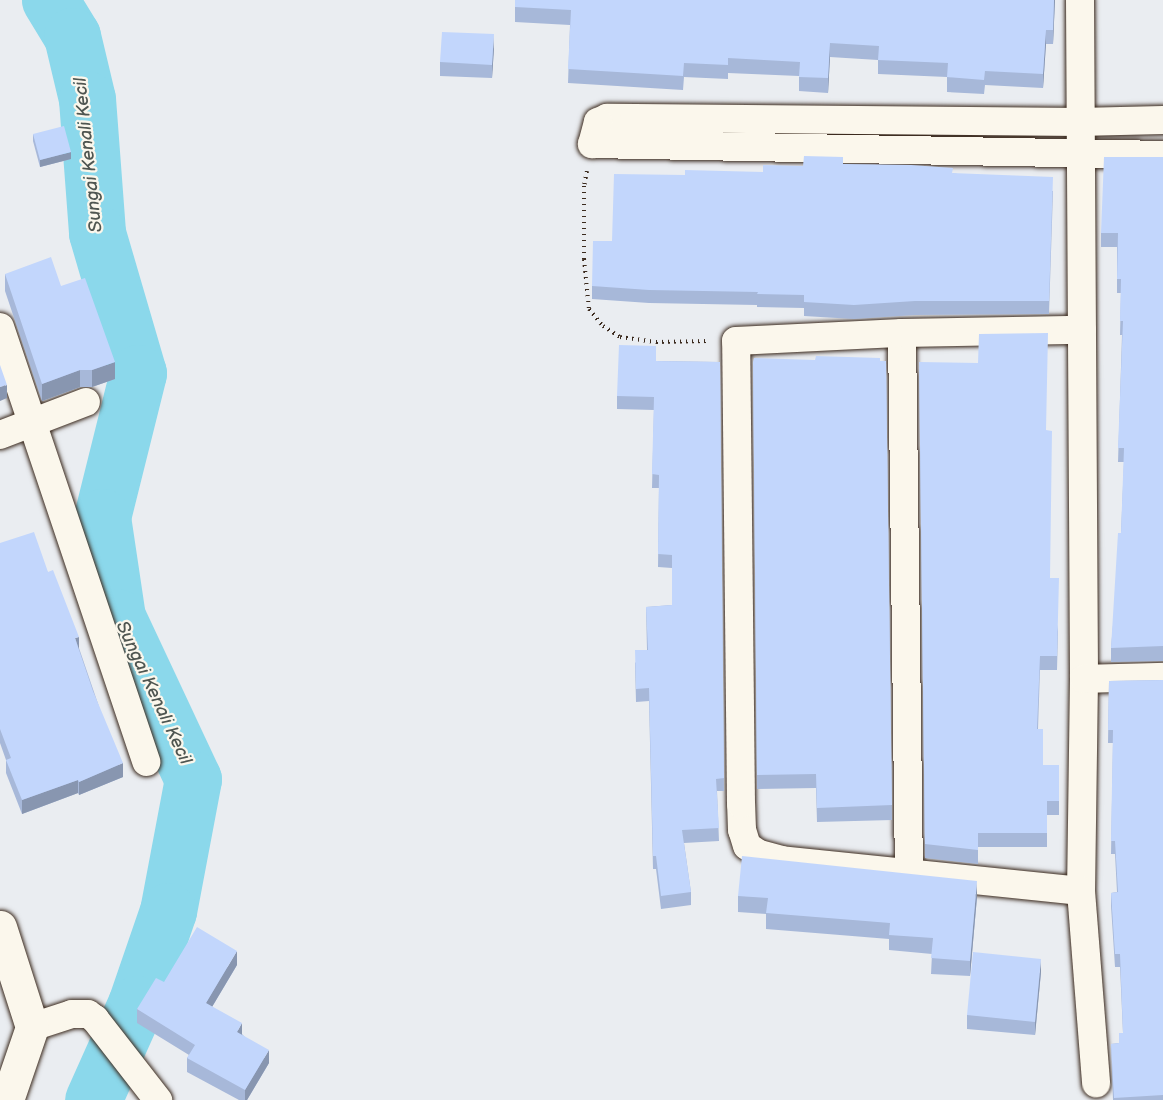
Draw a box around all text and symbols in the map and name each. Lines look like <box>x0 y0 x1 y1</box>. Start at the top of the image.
water label: Sungai Kenali Kecil <box>70 77 108 233</box>
water label: Sungai Kenali Kecil <box>110 618 196 768</box>

